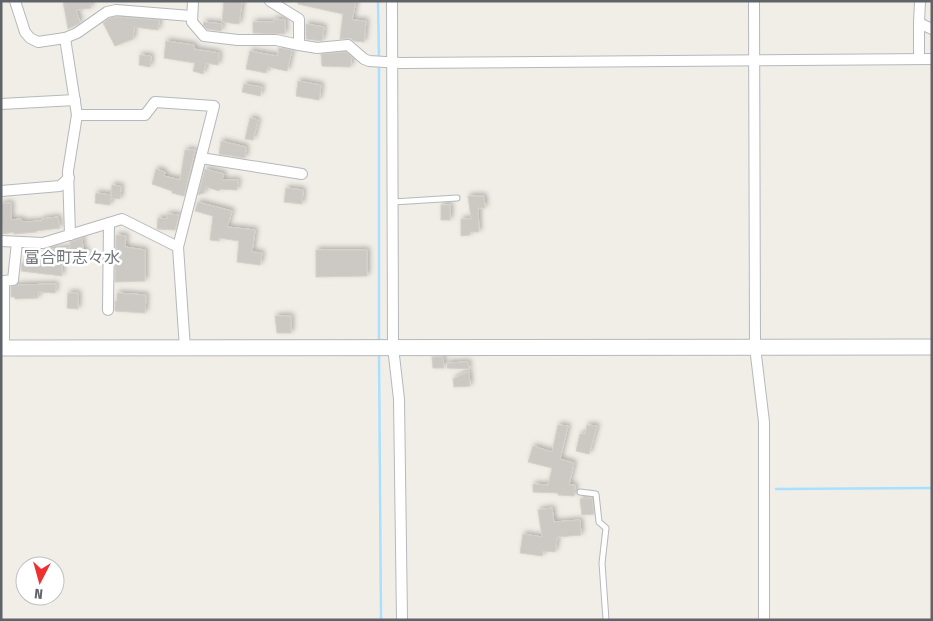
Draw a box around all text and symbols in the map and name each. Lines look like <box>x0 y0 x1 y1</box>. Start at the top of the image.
district label: 富合町志々水 <box>24 248 120 267</box>
north arrow <box>15 556 65 606</box>
text: N <box>34 585 44 602</box>

